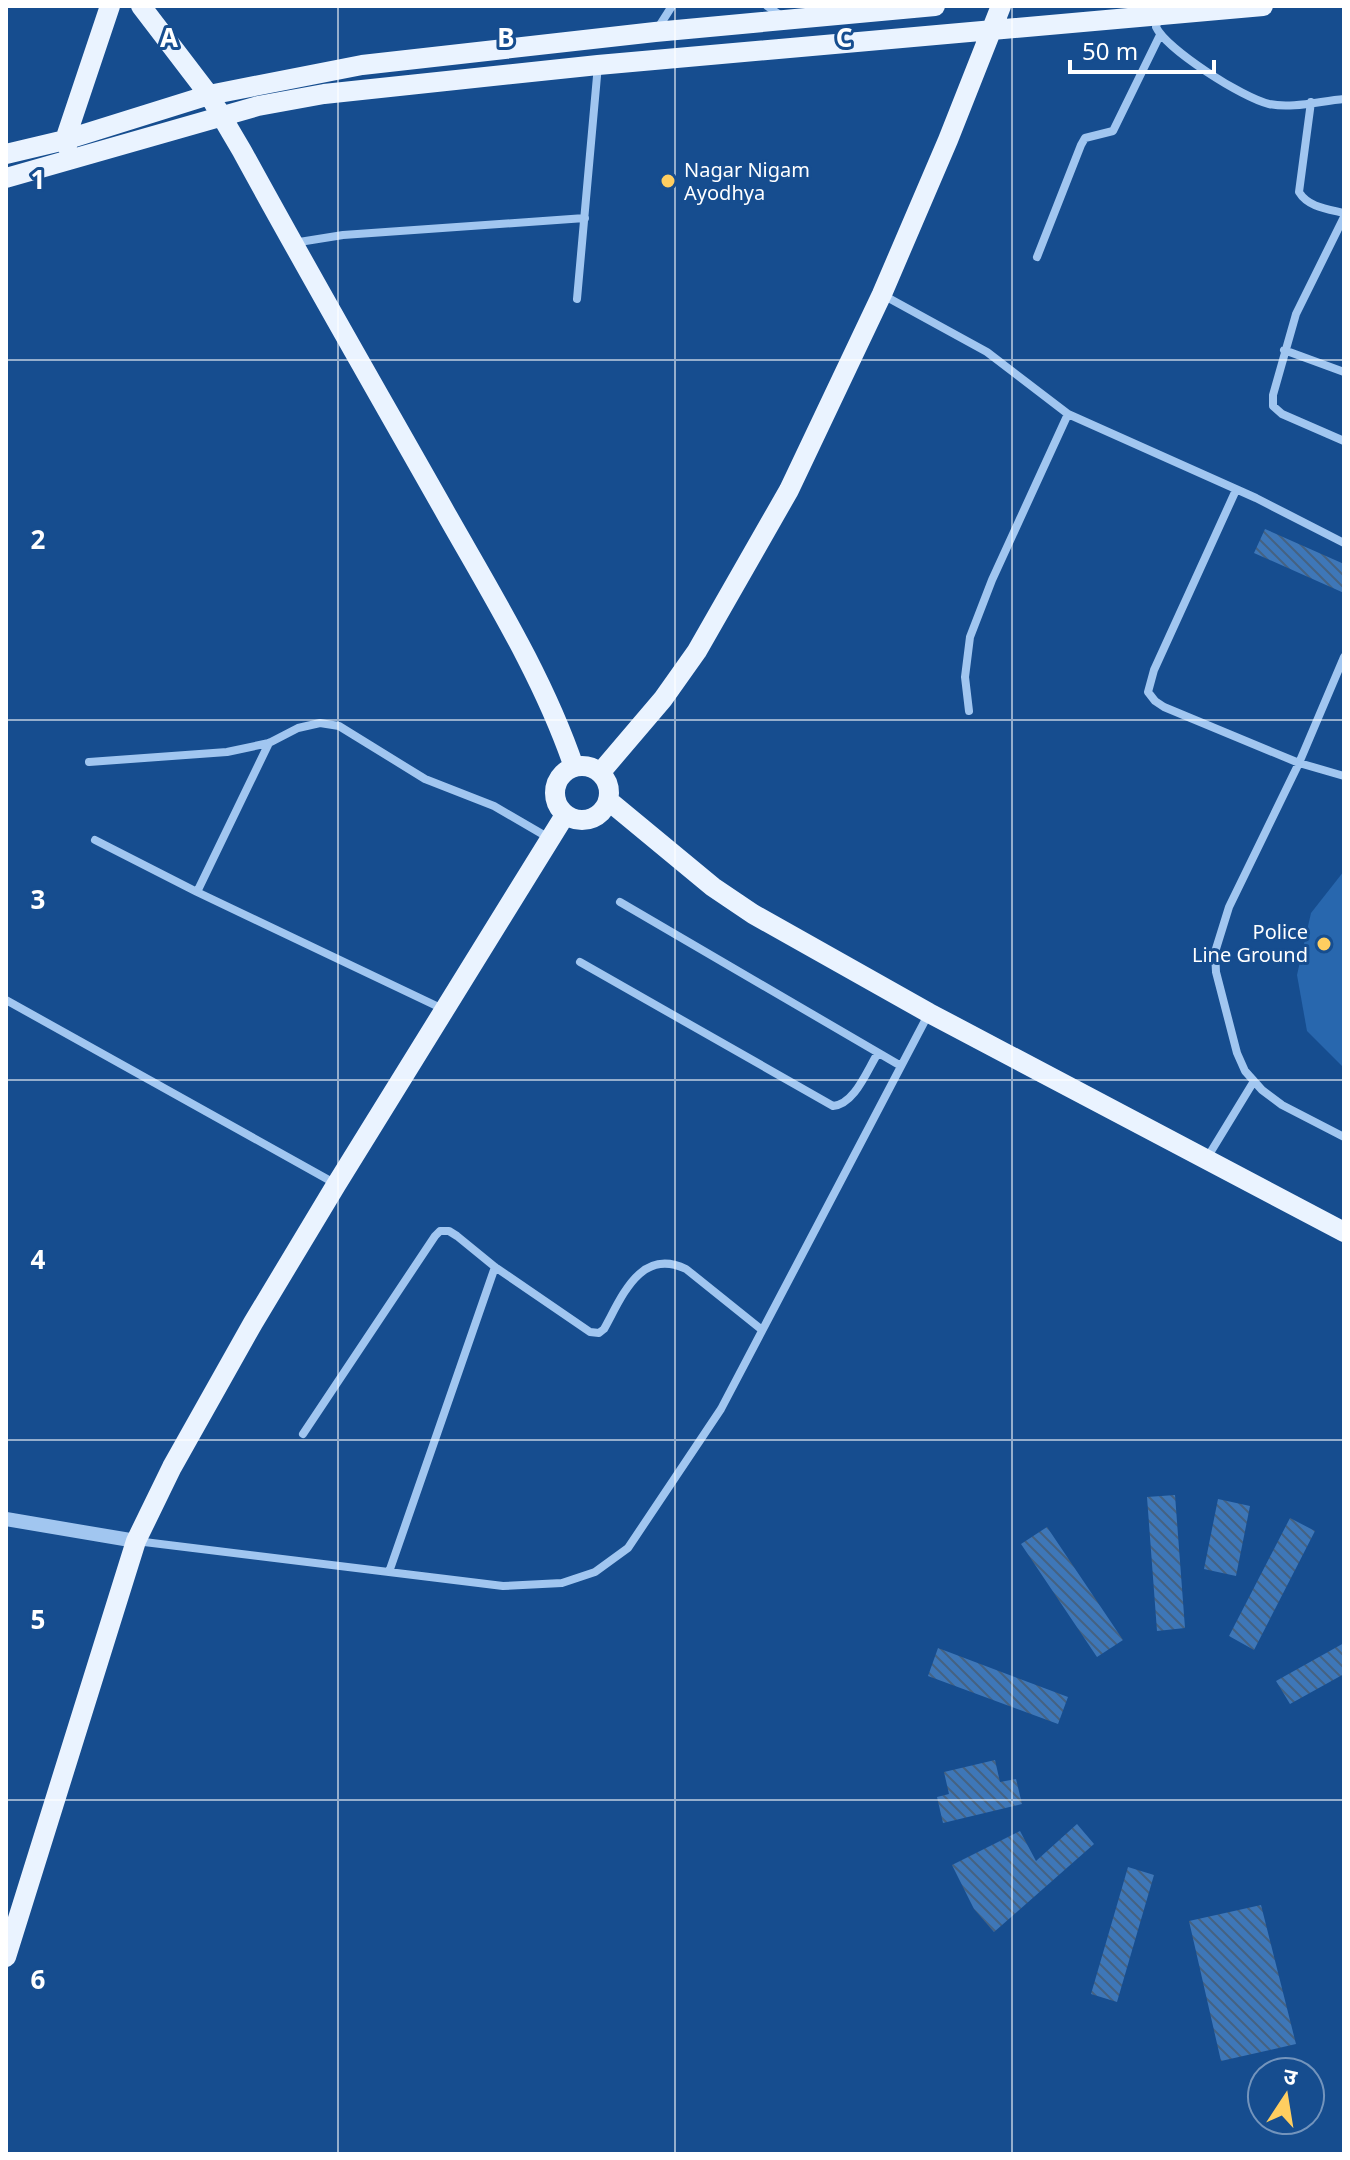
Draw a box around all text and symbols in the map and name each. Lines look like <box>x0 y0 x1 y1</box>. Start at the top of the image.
text: A <box>160 19 178 55</box>
text: B <box>497 19 515 55</box>
text: C <box>836 19 852 55</box>
scale bar <box>1070 24 1214 74</box>
text: 50 m <box>1082 34 1138 67</box>
place label: Nagar Nigam Ayodhya <box>684 156 810 206</box>
text: 1 <box>31 161 45 197</box>
marker: Nagar Nigam Ayodhya <box>659 172 677 190</box>
text: 2 <box>31 521 46 557</box>
text: 3 <box>31 881 45 917</box>
place label: Police Line Ground <box>1192 918 1308 968</box>
marker: Police Line Ground <box>1315 935 1333 953</box>
text: 4 <box>31 1241 46 1277</box>
text: 5 <box>31 1601 45 1637</box>
text: 6 <box>31 1961 46 1997</box>
north arrow <box>1246 2056 1326 2136</box>
text: उ <box>1281 2059 1301 2092</box>

